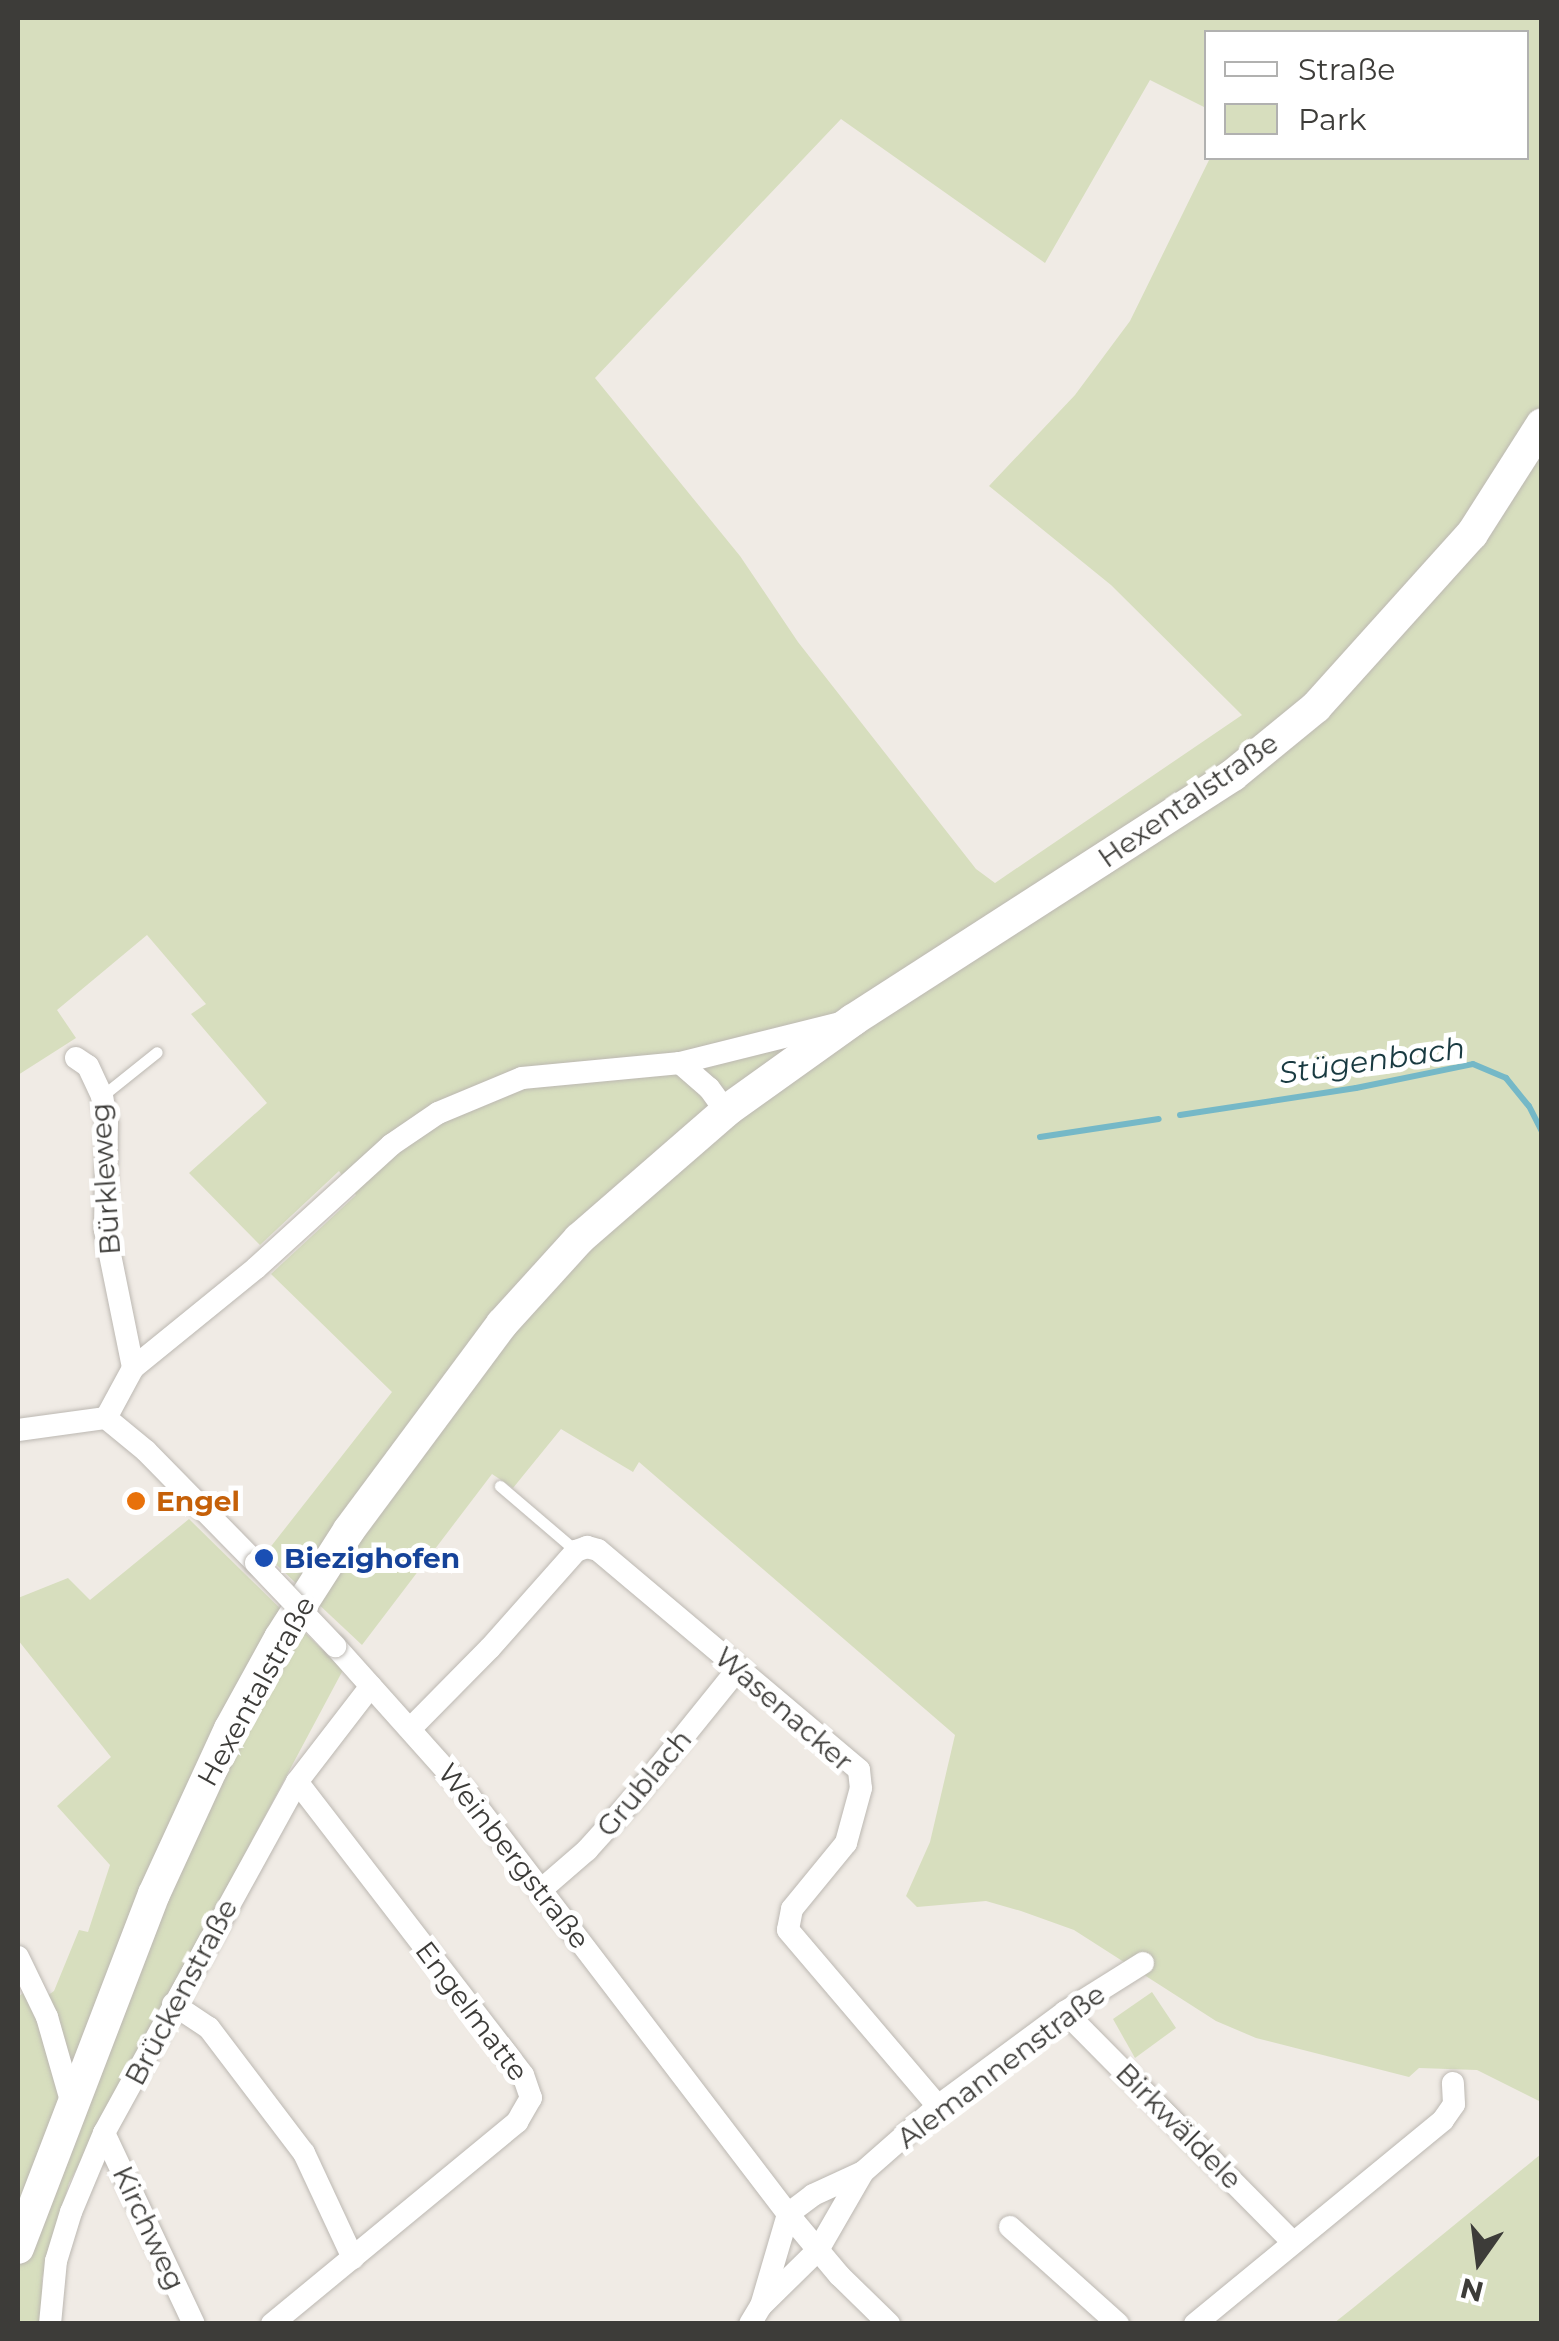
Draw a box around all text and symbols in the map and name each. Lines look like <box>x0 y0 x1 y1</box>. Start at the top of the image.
legend <box>1204 30 1529 160</box>
text: Straße <box>1298 51 1395 88</box>
text: Park <box>1298 101 1367 138</box>
street label: Hexentalstraße <box>1092 726 1284 874</box>
water label: Stügenbach <box>1277 1030 1467 1092</box>
street label: Bürkleweg <box>83 1102 127 1256</box>
place label: Engel <box>156 1484 240 1518</box>
marker: Engel <box>125 1490 147 1512</box>
place label: Biezighofen <box>284 1541 460 1575</box>
marker: Biezighofen <box>253 1547 275 1569</box>
street label: Hexentalstraße <box>190 1590 322 1792</box>
street label: Wasenacker <box>708 1640 860 1778</box>
street label: Grublach <box>590 1723 698 1843</box>
street label: Weinbergstraße <box>431 1757 597 1955</box>
street label: Brückenstraße <box>118 1893 244 2091</box>
street label: Engelmatte <box>409 1935 535 2087</box>
street label: Alemannenstraße <box>890 1977 1112 2155</box>
street label: Birkwäldele <box>1109 2056 1249 2196</box>
street label: Kirchweg <box>106 2161 192 2295</box>
north arrow <box>1429 2211 1529 2311</box>
text: N <box>1457 2271 1487 2309</box>

